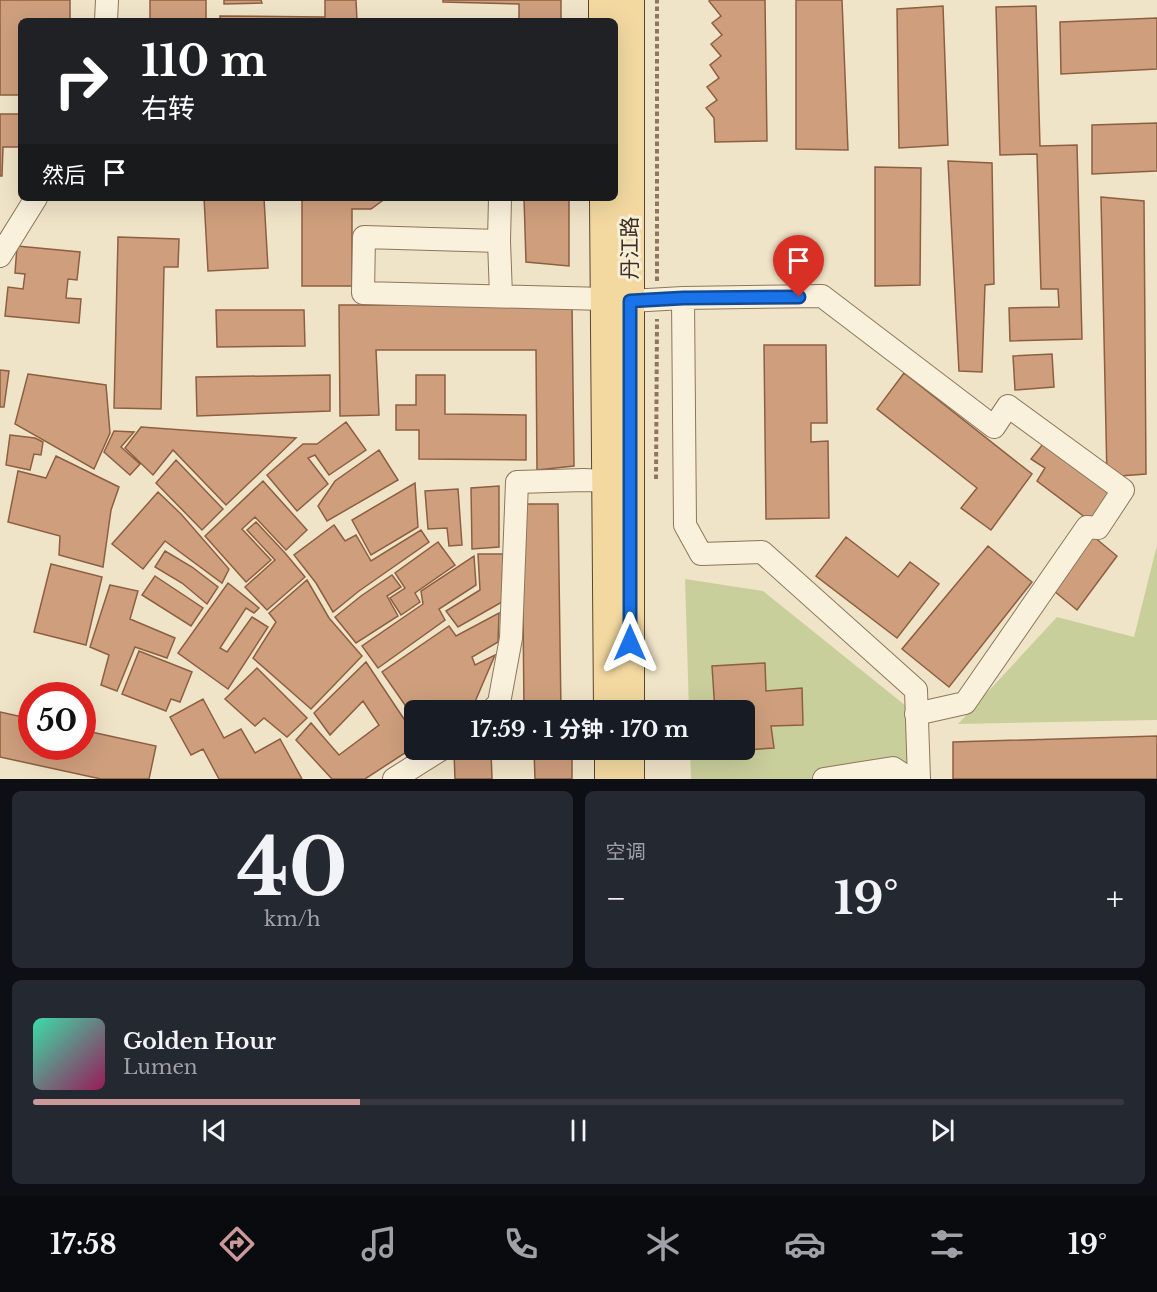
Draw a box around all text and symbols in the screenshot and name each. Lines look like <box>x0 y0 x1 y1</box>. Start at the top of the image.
text: 110 m <box>141 35 267 87</box>
icon: right <box>42 42 120 120</box>
text: 右转 <box>141 92 195 125</box>
icon: arrive <box>98 156 131 189</box>
text: 然后 <box>42 162 86 189</box>
street label: 丹江路 <box>617 217 643 280</box>
pin <box>773 235 824 297</box>
icon: arrive <box>782 244 815 277</box>
position arrow <box>598 611 662 675</box>
speed limit sign: 50 <box>18 682 96 760</box>
text: 17:59 · 1 分钟 · 170 m <box>470 716 689 743</box>
text: 40 <box>237 819 348 916</box>
text: 空调 <box>606 840 646 864</box>
text: 19° <box>834 870 899 926</box>
text: − <box>606 878 626 919</box>
text: + <box>1106 878 1124 919</box>
text: km/h <box>264 907 321 931</box>
text: Golden Hour <box>123 1028 276 1055</box>
text: Lumen <box>123 1055 198 1079</box>
icon: previous <box>198 1114 231 1147</box>
icon: pause <box>562 1114 595 1147</box>
icon: next <box>926 1114 959 1147</box>
icon: directions <box>216 1223 258 1265</box>
icon: music <box>358 1223 400 1265</box>
icon: phone <box>500 1223 542 1265</box>
icon: climate <box>642 1223 684 1265</box>
icon: car <box>784 1223 826 1265</box>
icon: filters <box>926 1223 968 1265</box>
text: 17:58 <box>50 1228 117 1261</box>
text: 19° <box>1068 1228 1107 1261</box>

